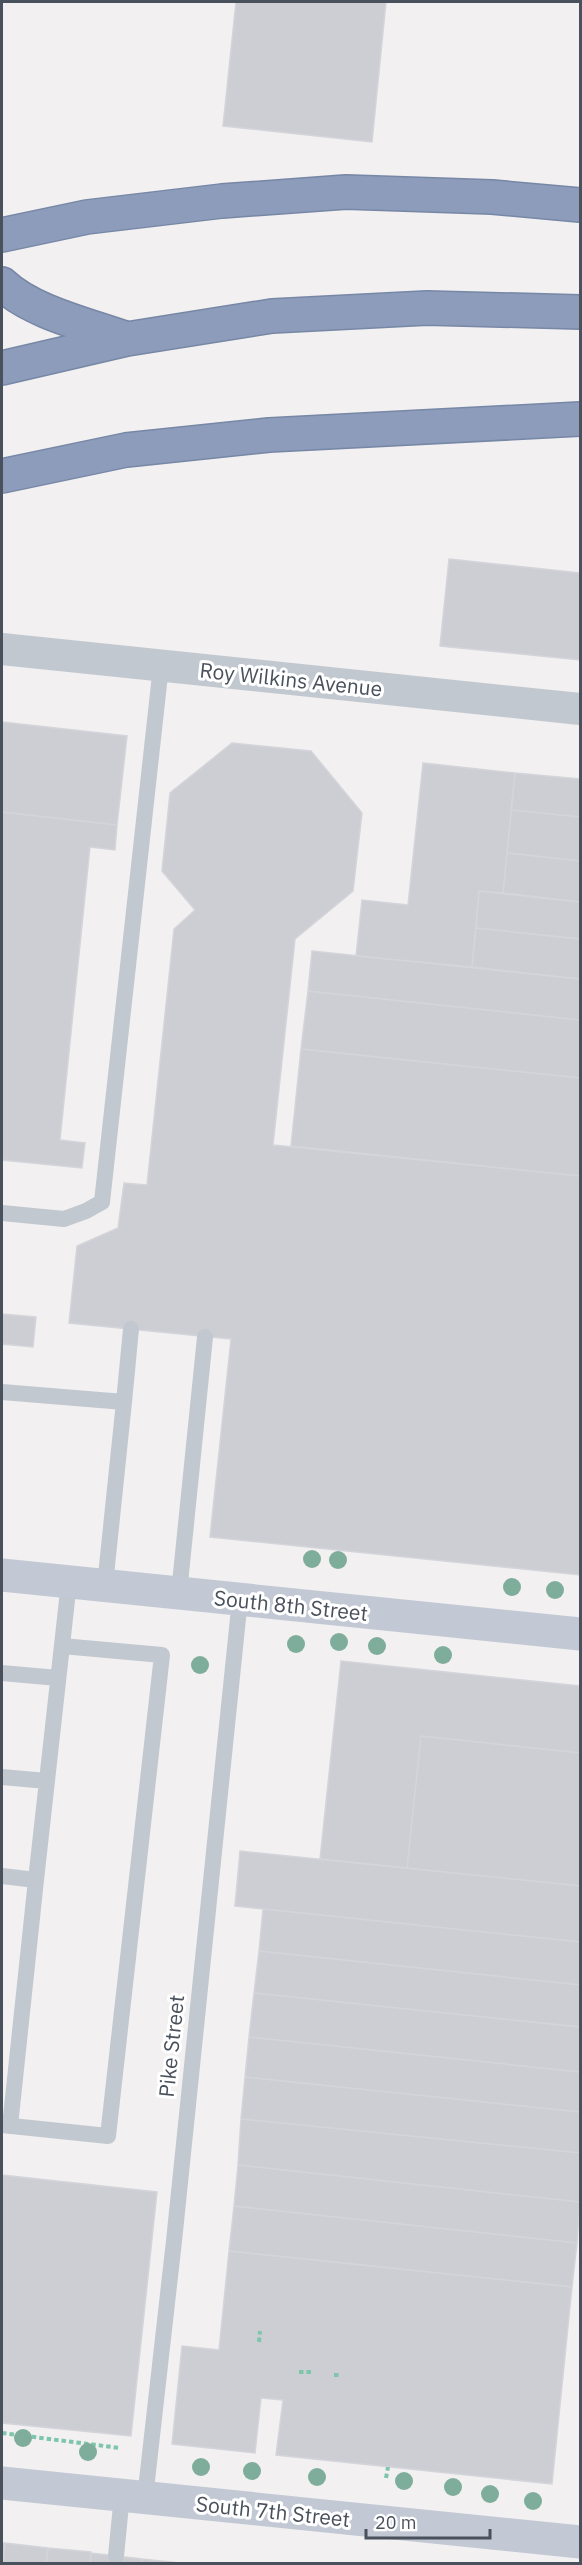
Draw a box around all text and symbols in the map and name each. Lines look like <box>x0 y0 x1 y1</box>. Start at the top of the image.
street label: Roy Wilkins Avenue <box>198 655 384 703</box>
street label: South 8th Street <box>213 1583 369 1627</box>
street label: Pike Street <box>152 1993 190 2099</box>
street label: South 7th Street <box>195 2489 351 2533</box>
scale bar <box>366 2502 490 2540</box>
text: 20 m <box>375 2511 417 2534</box>

